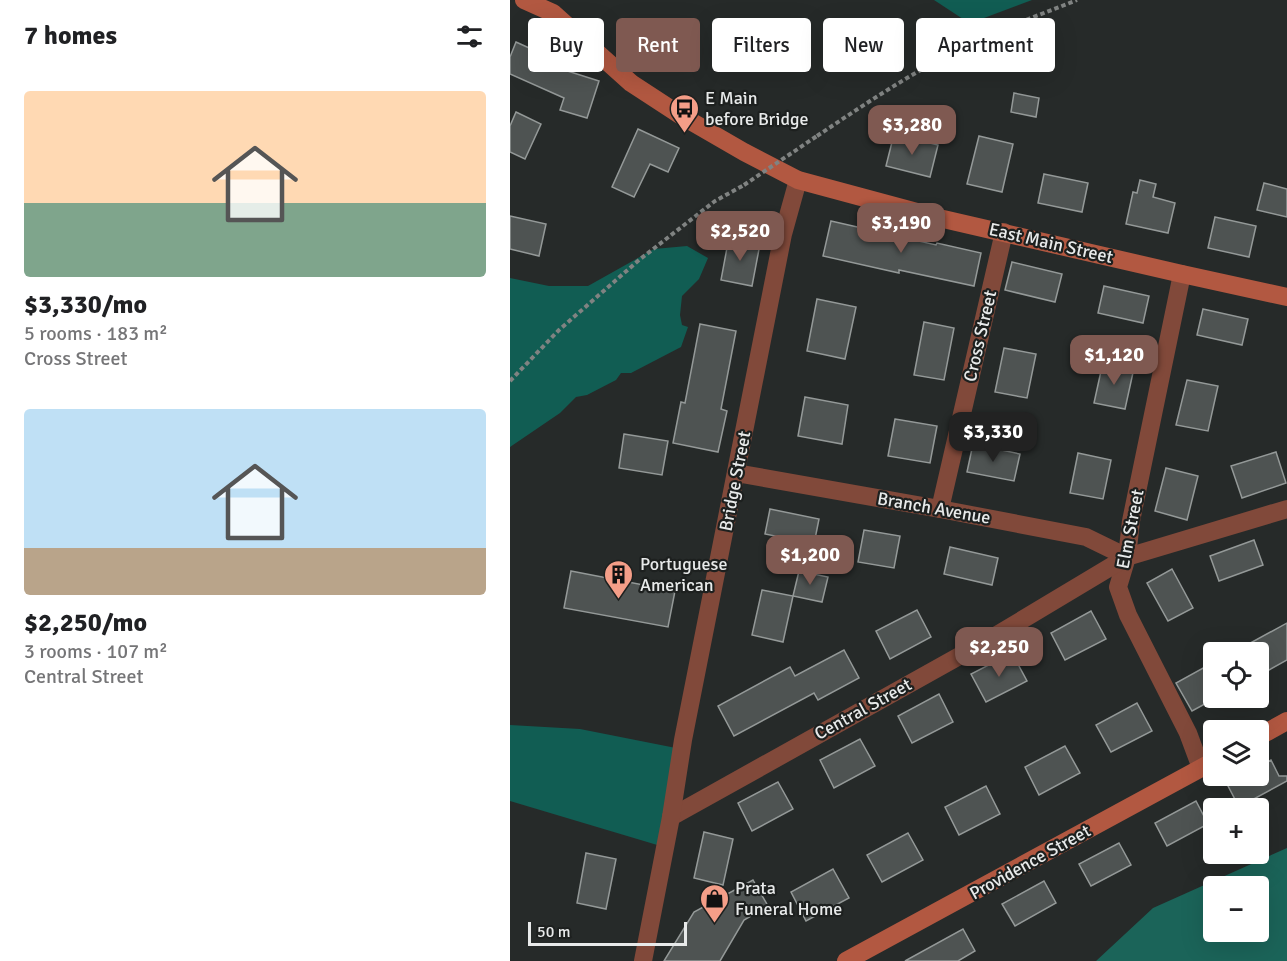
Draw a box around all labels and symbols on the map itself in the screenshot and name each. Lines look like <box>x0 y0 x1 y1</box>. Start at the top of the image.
place label: E Main before Bridge <box>705 87 808 130</box>
bus stop icon: E Main before Bridge <box>668 92 700 134</box>
pin: $3,280 <box>863 105 961 156</box>
pin: $3,190 <box>852 203 950 254</box>
pin: $2,520 <box>691 211 789 262</box>
street label: East Main Street <box>987 218 1115 268</box>
street label: Cross Street <box>959 288 1001 384</box>
pin: $1,120 <box>1065 335 1163 386</box>
pin: $3,330 <box>944 412 1042 463</box>
street label: Bridge Street <box>715 429 755 533</box>
street label: Branch Avenue <box>876 487 992 529</box>
street label: Elm Street <box>1112 487 1148 571</box>
pin: $1,200 <box>761 535 859 586</box>
place label: Portuguese American <box>640 553 727 596</box>
building icon: Portuguese American <box>603 558 635 600</box>
pin: $2,250 <box>950 627 1048 678</box>
street label: Central Street <box>811 673 915 745</box>
street label: Providence Street <box>966 820 1094 904</box>
place label: Prata Funeral Home <box>735 877 842 920</box>
shop icon: Prata Funeral Home <box>698 882 730 924</box>
scale bar <box>528 919 687 946</box>

